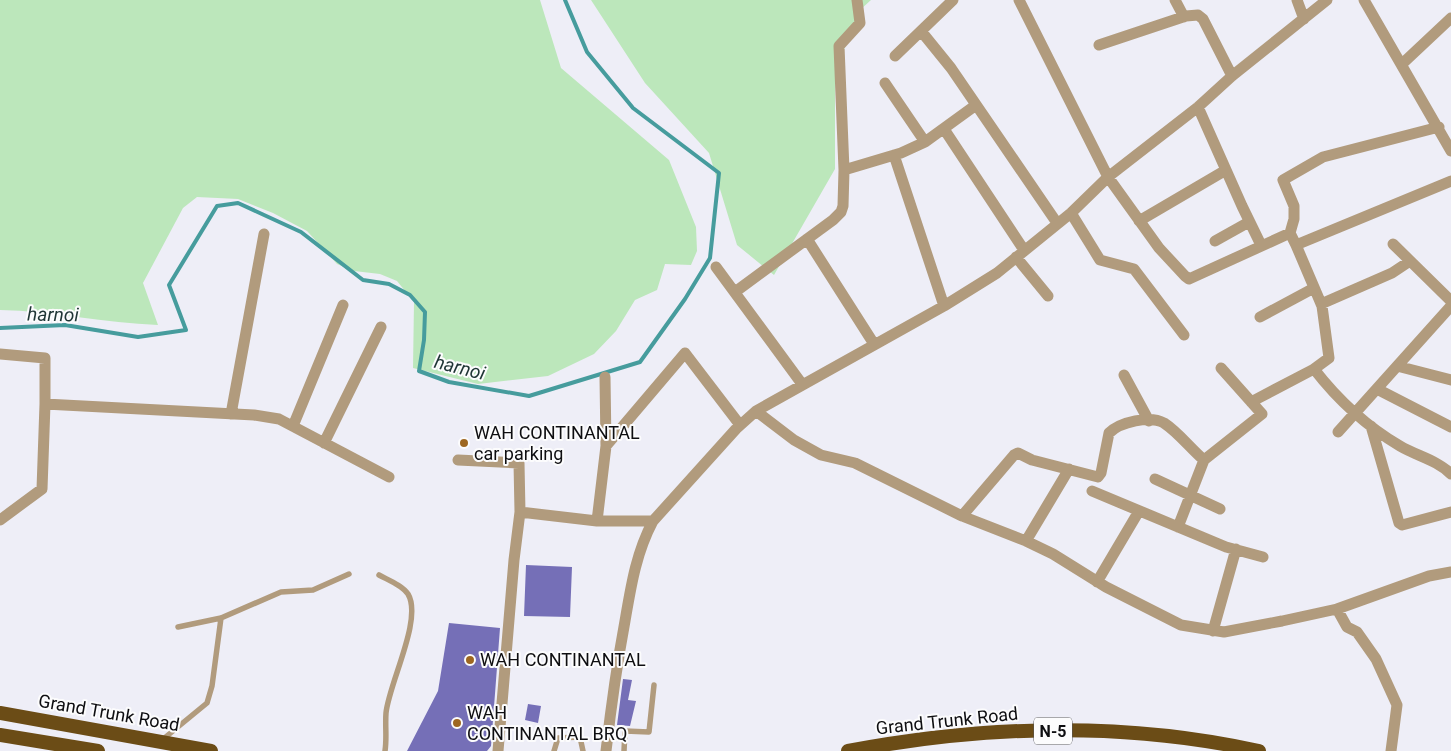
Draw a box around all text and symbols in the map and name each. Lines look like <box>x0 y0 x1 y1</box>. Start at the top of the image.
water label: harnoi <box>27 303 80 326</box>
water label: harnoi <box>432 350 488 385</box>
place label: WAH CONTINANTAL car parking <box>474 422 640 464</box>
marker: WAH CONTINANTAL car parking <box>458 437 470 449</box>
place label: WAH CONTINANTAL <box>480 649 646 670</box>
marker: WAH CONTINANTAL <box>464 654 476 666</box>
street label: Grand Trunk Road <box>37 690 181 735</box>
place label: WAH CONTINANTAL BRQ <box>467 702 627 744</box>
street label: Grand Trunk Road <box>875 703 1019 738</box>
marker: WAH CONTINANTAL BRQ <box>451 717 463 729</box>
road number: N-5 <box>1034 718 1072 744</box>

